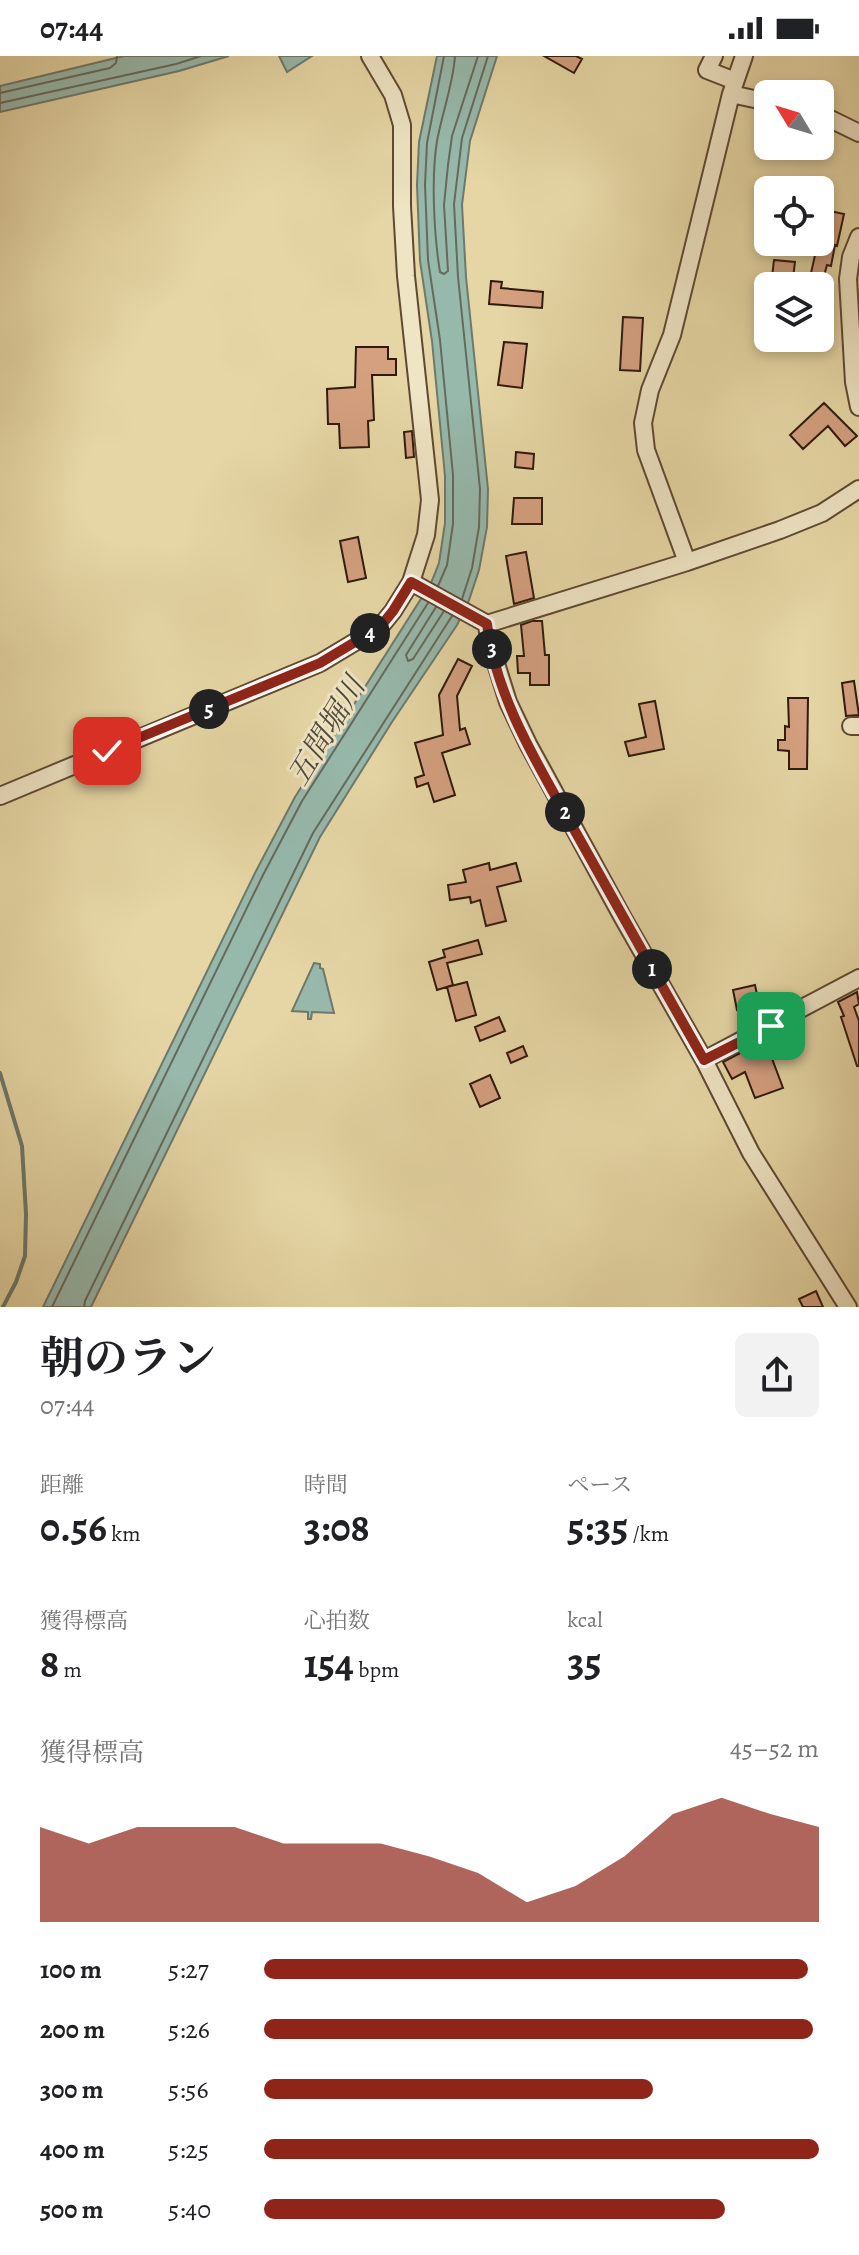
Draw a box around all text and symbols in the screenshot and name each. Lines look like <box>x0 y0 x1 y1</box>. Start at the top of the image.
text: 07:44 <box>40 8 103 48</box>
north arrow <box>754 80 834 160</box>
map controls <box>754 80 834 352</box>
button: locate <box>754 176 834 256</box>
button: layers <box>754 272 834 352</box>
pin: 4 <box>350 613 390 653</box>
text: 4 <box>365 618 375 648</box>
pin: 3 <box>472 629 512 669</box>
text: 3 <box>487 634 497 664</box>
water label: 五間堀川 <box>278 667 376 793</box>
pin: 5 <box>189 689 229 729</box>
text: 5 <box>204 694 214 724</box>
pin <box>73 717 141 785</box>
icon: check <box>85 729 129 773</box>
pin: 2 <box>545 792 585 832</box>
text: 2 <box>560 797 570 827</box>
pin: 1 <box>632 949 672 989</box>
text: 1 <box>648 954 656 984</box>
pin <box>737 992 805 1060</box>
icon: arrive <box>749 1004 793 1048</box>
text: 朝のラン <box>40 1328 216 1388</box>
button: share <box>735 1333 819 1417</box>
text: 07:44 <box>40 1388 95 1423</box>
text: 距離 <box>40 1470 84 1500</box>
text: 時間 <box>304 1470 348 1500</box>
text: ペース <box>567 1470 632 1500</box>
text: 0.56 <box>40 1500 107 1555</box>
text: 3:08 <box>304 1500 370 1555</box>
text: 5:35 <box>567 1500 628 1555</box>
text: km <box>107 1519 141 1549</box>
text: /km <box>628 1519 669 1549</box>
text: kcal <box>567 1605 603 1635</box>
text: 獲得標高 <box>40 1606 128 1636</box>
text: 心拍数 <box>304 1606 370 1636</box>
text: 35 <box>567 1635 602 1690</box>
text: 8 <box>40 1636 59 1691</box>
text: 154 <box>304 1636 354 1691</box>
text: m <box>59 1655 82 1685</box>
text: bpm <box>354 1655 399 1685</box>
text: 45–52 m <box>730 1731 819 1766</box>
text: 獲得標高 <box>40 1735 144 1770</box>
text: 100 m <box>40 1952 102 1987</box>
text: 5:27 <box>168 1952 209 1987</box>
text: 200 m <box>40 2012 105 2047</box>
text: 5:26 <box>168 2012 210 2047</box>
text: 300 m <box>40 2072 104 2107</box>
text: 5:56 <box>168 2072 209 2107</box>
text: 400 m <box>40 2132 105 2167</box>
text: 5:25 <box>168 2132 209 2167</box>
text: 500 m <box>40 2192 104 2227</box>
text: 5:40 <box>168 2192 211 2227</box>

